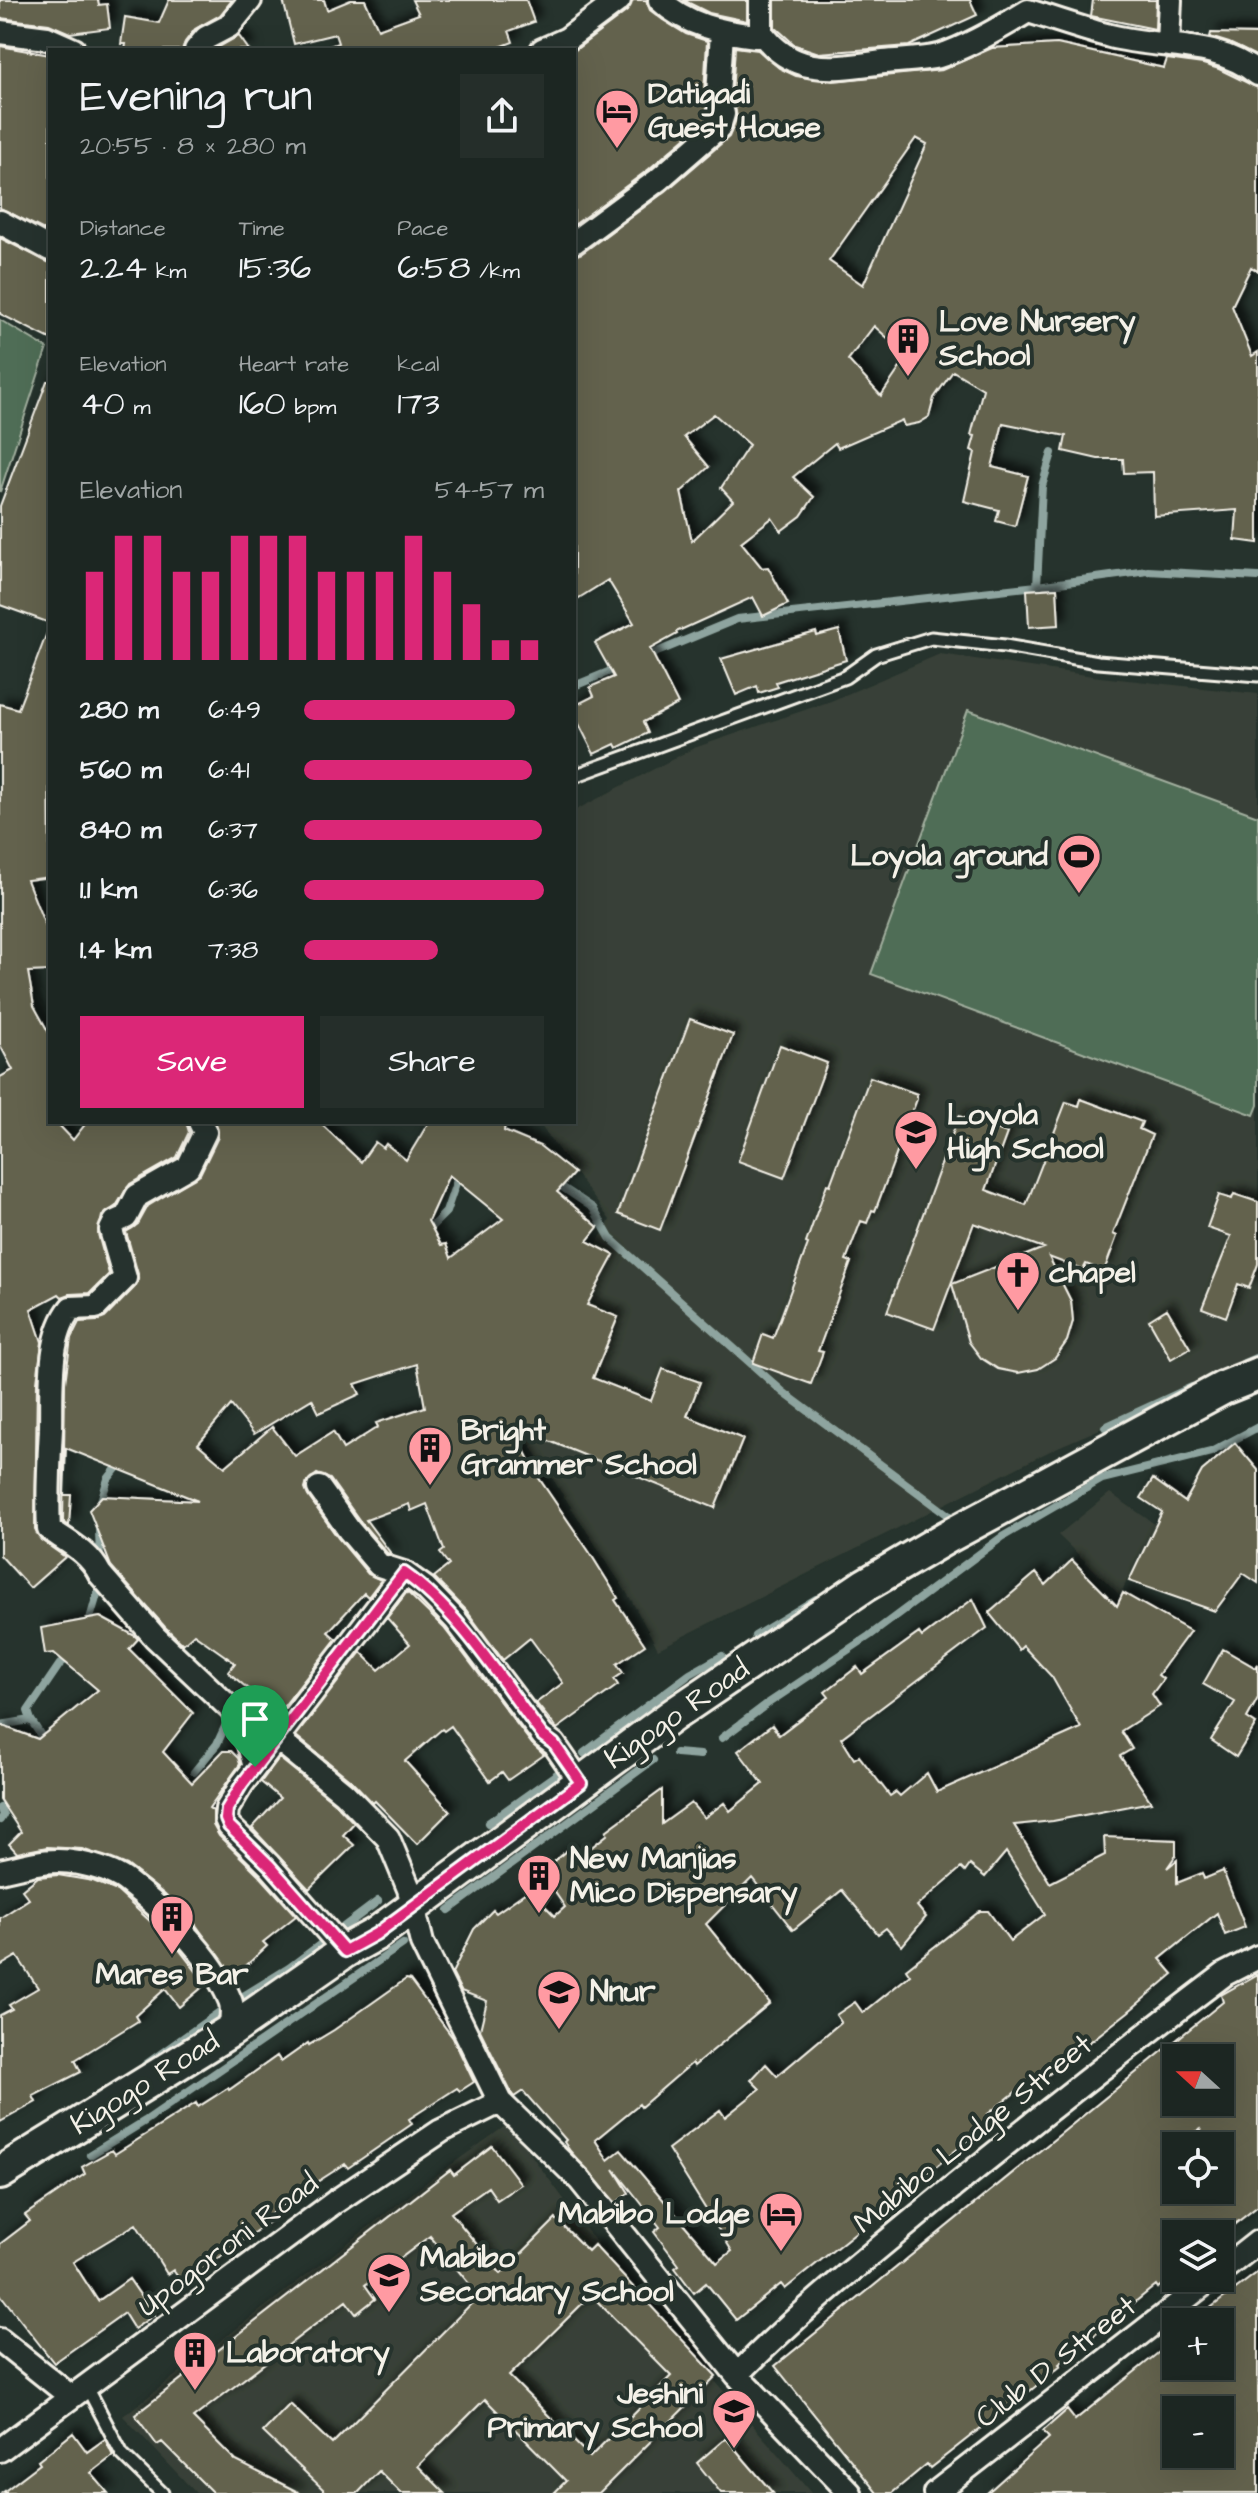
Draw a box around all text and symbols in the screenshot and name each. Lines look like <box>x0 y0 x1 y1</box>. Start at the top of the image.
text: Evening run <box>80 67 312 128</box>
place label: Datigadi Guest House <box>648 73 821 149</box>
button: share <box>460 74 544 158</box>
hotel icon: Datigadi Guest House <box>593 87 641 150</box>
text: 20:55 · 8 × 280 m <box>80 128 306 164</box>
text: Distance <box>80 213 166 244</box>
text: Time <box>239 213 285 244</box>
text: Pace <box>397 213 448 244</box>
text: 2.24 <box>80 244 147 292</box>
text: 15:36 <box>239 244 311 292</box>
text: 6:58 <box>397 244 470 292</box>
text: km <box>147 256 186 287</box>
text: /km <box>470 256 520 287</box>
place label: Love Nursery School <box>938 301 1136 377</box>
building icon: Love Nursery School <box>884 315 932 378</box>
text: Elevation <box>80 349 167 380</box>
text: Heart rate <box>239 349 349 380</box>
text: kcal <box>397 349 439 380</box>
text: 40 <box>80 380 125 428</box>
text: 160 <box>239 380 286 428</box>
text: 173 <box>397 380 440 428</box>
text: m <box>125 392 151 423</box>
text: bpm <box>286 392 336 423</box>
text: Elevation <box>80 472 182 508</box>
text: 54–57 m <box>435 472 544 508</box>
text: 280 m <box>80 692 159 728</box>
text: 6:49 <box>208 692 261 728</box>
text: 560 m <box>80 752 162 788</box>
text: 6:41 <box>208 752 250 788</box>
text: 840 m <box>80 812 162 848</box>
text: 6:37 <box>208 812 258 848</box>
sports icon: Loyola ground <box>1055 832 1103 895</box>
place label: Loyola ground <box>851 835 1049 879</box>
text: 1.1 km <box>80 872 137 908</box>
text: 6:36 <box>208 872 258 908</box>
text: 1.4 km <box>80 932 151 968</box>
text: 7:38 <box>208 932 258 968</box>
button: Save <box>80 1016 304 1108</box>
button: Share <box>320 1016 544 1108</box>
place label: Loyola High School <box>947 1094 1104 1172</box>
school or university icon: Loyola High School <box>892 1108 940 1171</box>
church icon: chapel <box>994 1249 1042 1312</box>
place label: chapel <box>1049 1252 1136 1295</box>
place label: Bright Grammer School <box>461 1410 697 1486</box>
building icon: Bright Grammer School <box>406 1424 454 1487</box>
street label: Kigogo Road <box>596 1649 759 1780</box>
pin <box>221 1685 289 1767</box>
icon: arrive <box>233 1697 277 1741</box>
place label: New Manjias Mico Dispensary <box>570 1838 798 1916</box>
building icon: New Manjias Mico Dispensary <box>515 1852 563 1915</box>
building icon: Mares Bar <box>148 1893 196 1956</box>
place label: Mares Bar <box>95 1954 249 1996</box>
school or university icon: Nnur <box>535 1968 583 2031</box>
place label: Nnur <box>590 1971 656 2013</box>
street label: Kigogo Road <box>63 2021 228 2146</box>
street label: Mabibo Lodge Street <box>845 2024 1102 2244</box>
north arrow <box>1162 2044 1234 2116</box>
map controls <box>1162 2044 1234 2468</box>
button: locate <box>1162 2132 1234 2204</box>
street label: Upogoroni Road <box>129 2163 328 2328</box>
hotel icon: Mabibo Lodge <box>757 2190 805 2253</box>
place label: Mabibo Lodge <box>558 2193 750 2237</box>
button: layers <box>1162 2220 1234 2292</box>
place label: Mabibo Secondary School <box>419 2237 674 2315</box>
school or university icon: Mabibo Secondary School <box>365 2251 413 2314</box>
street label: Club D Street <box>967 2286 1145 2438</box>
button: + <box>1162 2308 1234 2380</box>
building icon: Laboratory <box>171 2329 219 2392</box>
place label: Laboratory <box>226 2332 390 2376</box>
place label: Jeshini Primary School <box>488 2373 703 2451</box>
school or university icon: Jeshini Primary School <box>710 2387 758 2450</box>
button: − <box>1162 2396 1234 2468</box>

